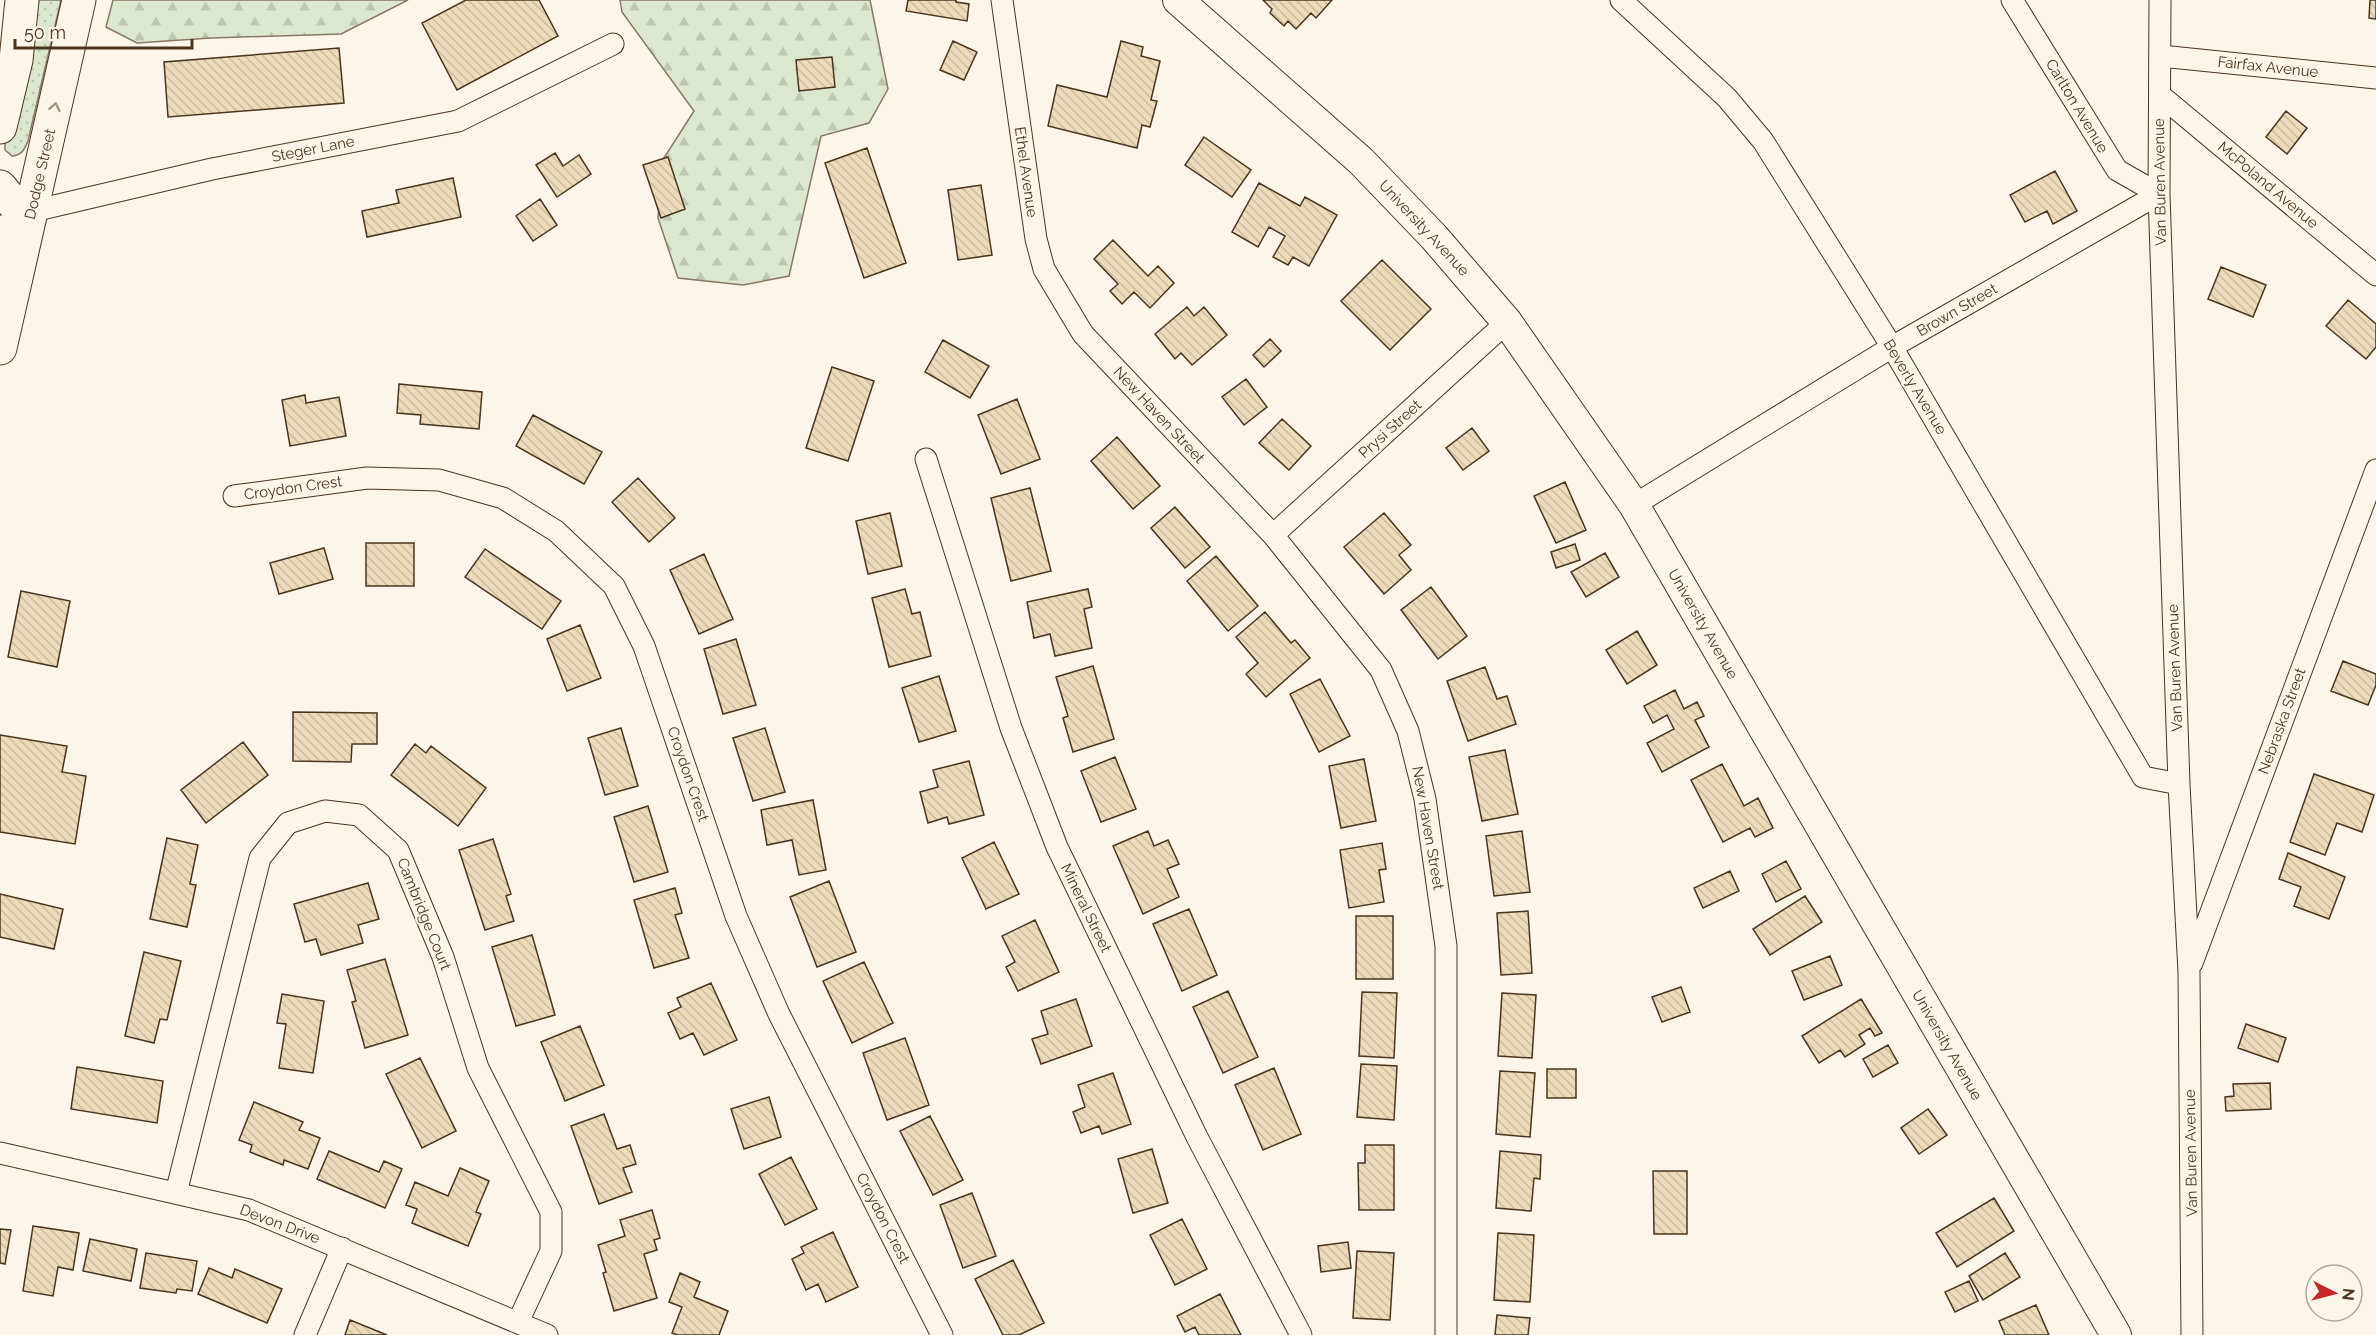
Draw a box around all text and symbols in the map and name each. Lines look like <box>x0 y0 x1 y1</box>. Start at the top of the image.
scale bar <box>15 12 192 50</box>
text: 50 m <box>24 22 66 43</box>
street label: Fairfax Avenue <box>2217 53 2319 81</box>
street label: Carlton Avenue <box>2042 56 2112 156</box>
one-way arrow <box>48 102 61 112</box>
street label: Van Buren Avenue <box>2150 118 2170 246</box>
street label: Ethel Avenue <box>1011 126 1041 219</box>
street label: Dodge Street <box>21 127 59 221</box>
street label: Steger Lane <box>270 132 356 166</box>
street label: McPoland Avenue <box>2214 138 2322 232</box>
street label: University Avenue <box>1375 176 1473 280</box>
street label: Brown Street <box>1914 280 2000 340</box>
street label: Beverly Avenue <box>1879 336 1951 438</box>
street label: New Haven Street <box>1110 363 1208 467</box>
street label: Prysi Street <box>1355 396 1425 462</box>
street label: Croydon Crest <box>243 472 343 504</box>
street label: University Avenue <box>1664 566 1742 682</box>
street label: Van Buren Avenue <box>2164 604 2186 732</box>
street label: Nebraska Street <box>2254 665 2310 777</box>
street label: Croydon Crest <box>663 724 713 824</box>
street label: New Haven Street <box>1408 765 1448 891</box>
street label: Cambridge Court <box>393 855 455 973</box>
street label: Mineral Street <box>1057 861 1115 955</box>
street label: University Avenue <box>1908 987 1986 1103</box>
street label: Van Buren Avenue <box>2181 1089 2201 1217</box>
street label: Croydon Crest <box>852 1170 914 1266</box>
street label: Devon Drive <box>237 1200 323 1248</box>
north arrow <box>2304 1263 2364 1323</box>
text: N <box>2338 1287 2359 1302</box>

